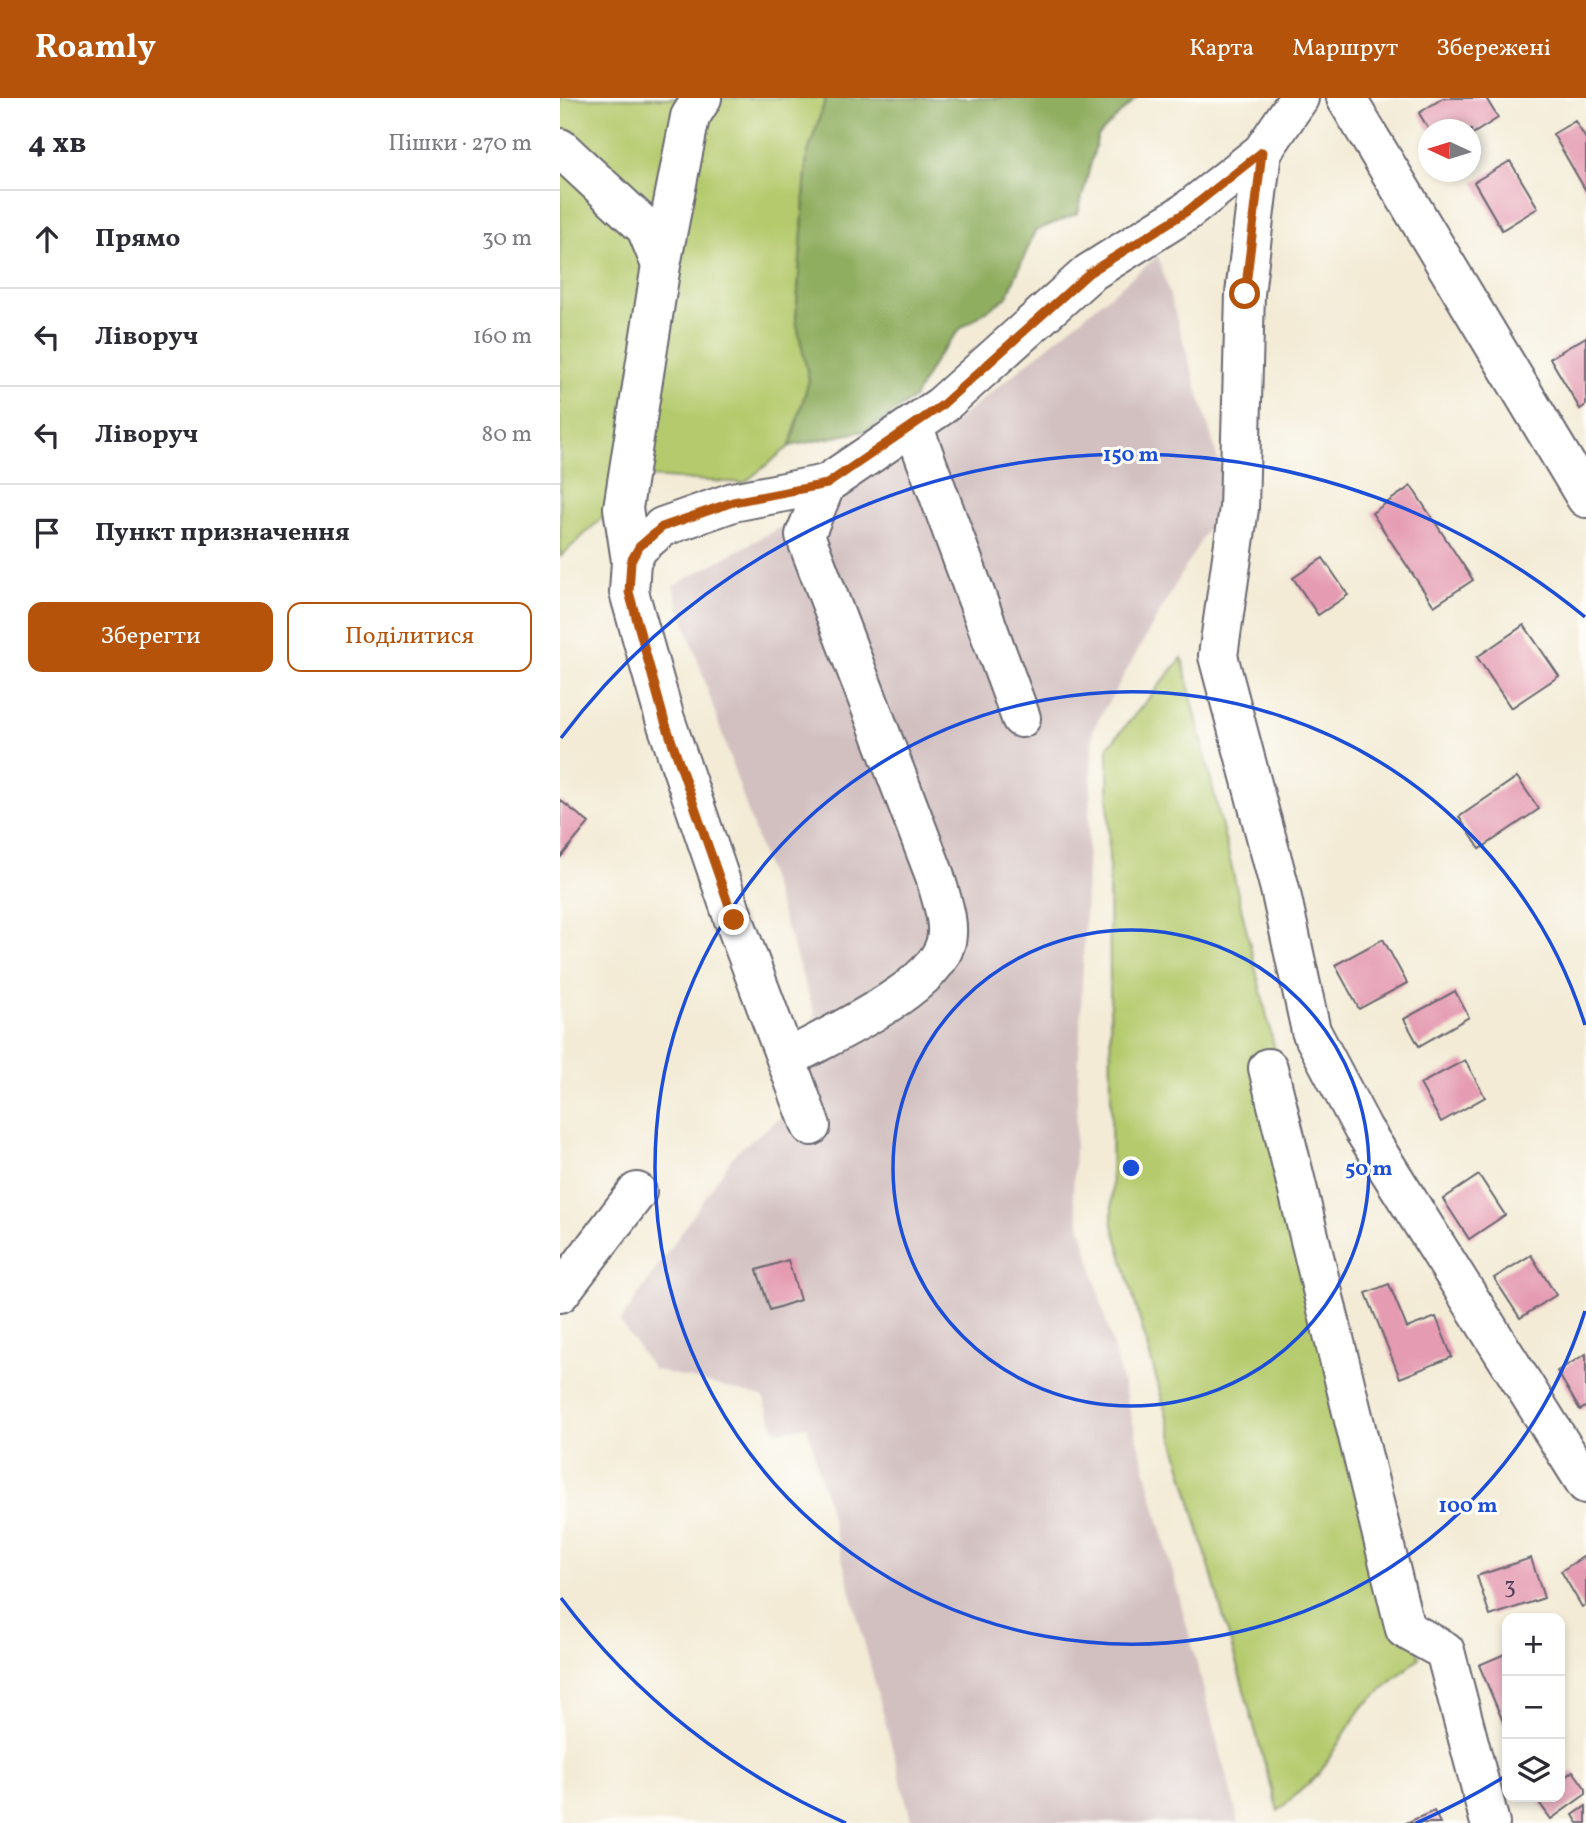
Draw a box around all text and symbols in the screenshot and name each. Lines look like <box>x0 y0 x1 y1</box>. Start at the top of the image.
text: Roamly <box>35 26 156 72</box>
text: Карта <box>1189 32 1254 66</box>
text: Маршрут <box>1292 32 1398 66</box>
text: Збережені <box>1436 32 1551 66</box>
north arrow <box>1418 119 1481 182</box>
text: 4 хв <box>28 123 86 165</box>
text: Пішки · 270 m <box>388 128 532 160</box>
icon: ahead <box>28 220 66 258</box>
text: Прямо <box>95 221 180 257</box>
text: 30 m <box>482 223 532 255</box>
route start <box>1229 278 1260 309</box>
icon: left <box>28 318 66 356</box>
text: Ліворуч <box>95 319 198 355</box>
text: 160 m <box>473 321 532 353</box>
icon: left <box>28 416 66 454</box>
text: Ліворуч <box>95 417 198 453</box>
text: 80 m <box>482 419 532 451</box>
text: 150 m <box>1103 441 1159 470</box>
icon: arrive <box>28 514 66 552</box>
text: Пункт призначення <box>95 515 350 551</box>
button: Зберегти <box>28 602 273 672</box>
button: Поділитися <box>287 602 532 672</box>
route end <box>718 904 749 935</box>
text: 50 m <box>1345 1155 1393 1184</box>
centre of rings <box>1119 1156 1143 1180</box>
text: 100 m <box>1438 1492 1498 1521</box>
house number: 3 <box>1504 1571 1516 1603</box>
map controls <box>1502 1613 1565 1802</box>
button: + <box>1502 1613 1565 1676</box>
button: − <box>1502 1676 1565 1739</box>
button: layers <box>1502 1739 1565 1802</box>

